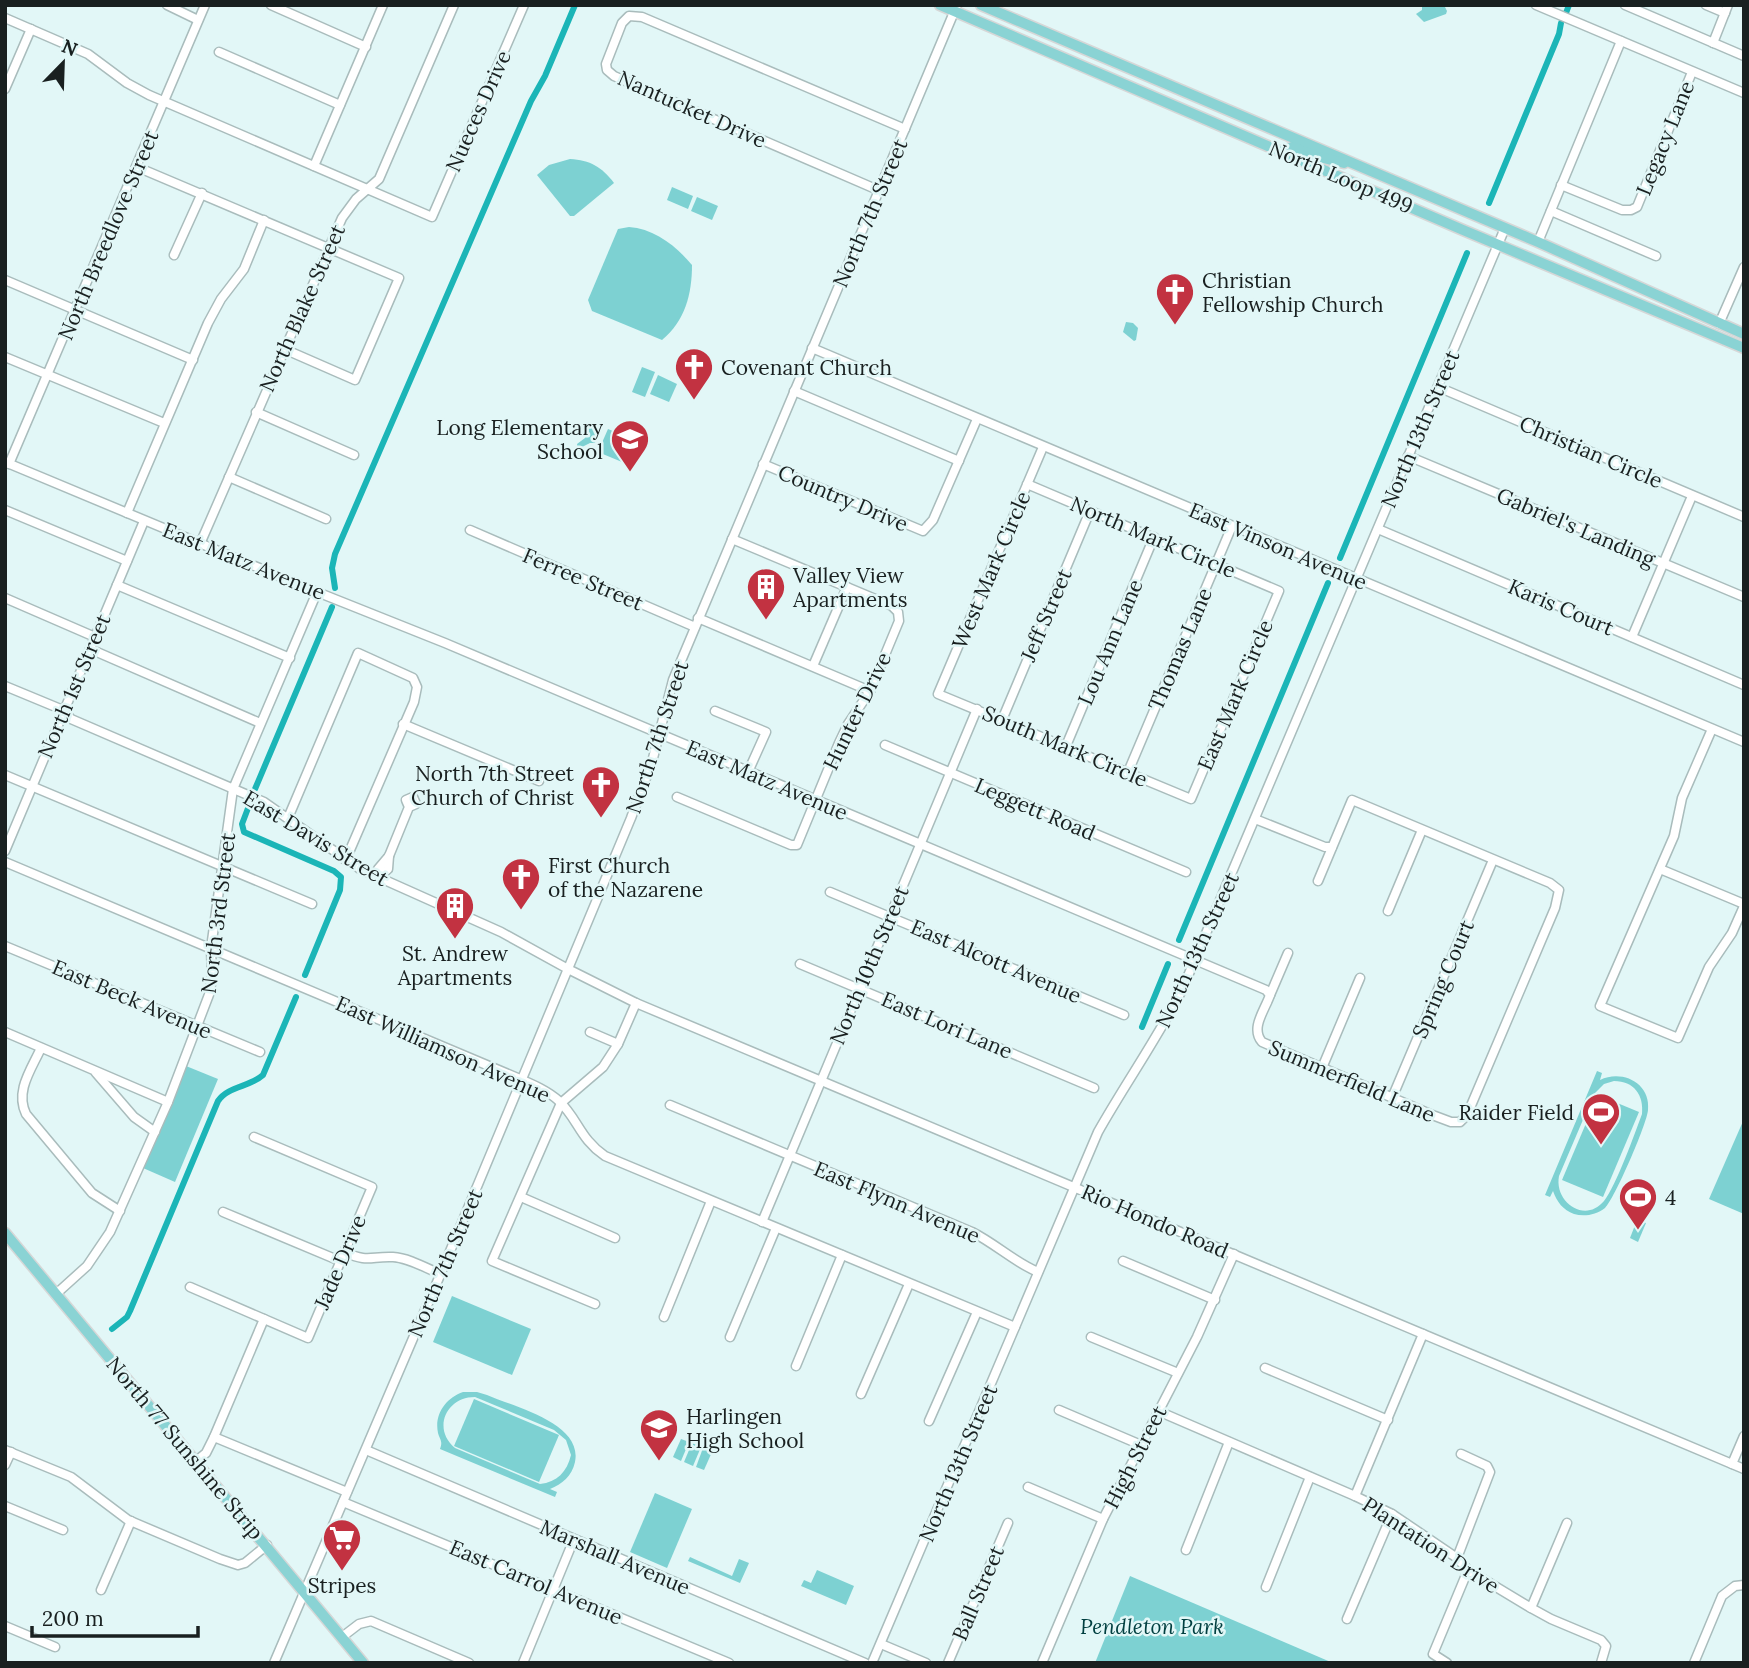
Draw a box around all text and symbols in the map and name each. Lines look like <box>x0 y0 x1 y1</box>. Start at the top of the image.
north arrow <box>28 28 98 98</box>
text: N <box>58 33 81 61</box>
street label: Nueces Drive <box>439 46 517 176</box>
street label: Nantucket Drive <box>614 64 770 154</box>
street label: Legacy Lane <box>1630 77 1700 199</box>
street label: North Breedlove Street <box>52 125 165 344</box>
street label: North 7th Street <box>827 134 914 291</box>
street label: North Loop 499 <box>1265 134 1417 220</box>
street label: North Blake Street <box>253 219 351 396</box>
place label: Christian Fellowship Church <box>1202 267 1384 318</box>
church icon: Christian Fellowship Church <box>1154 271 1196 326</box>
street label: North 13th Street <box>1375 345 1466 512</box>
church icon: Covenant Church <box>673 346 715 401</box>
place label: Covenant Church <box>721 354 892 381</box>
street label: Christian Circle <box>1515 410 1667 494</box>
place label: Long Elementary School <box>436 414 603 465</box>
school or university icon: Long Elementary School <box>609 418 651 473</box>
street label: Country Drive <box>774 458 912 538</box>
street label: Gabriel's Landing <box>1493 481 1660 573</box>
street label: West Mark Circle <box>946 487 1036 653</box>
street label: North Mark Circle <box>1066 490 1240 584</box>
street label: East Vinson Avenue <box>1185 496 1371 596</box>
street label: East Matz Avenue <box>159 516 329 606</box>
street label: Ferree Street <box>519 541 648 617</box>
place label: Valley View Apartments <box>792 562 907 613</box>
street label: Jeff Street <box>1014 564 1078 666</box>
building icon: Valley View Apartments <box>745 566 787 621</box>
street label: Karis Court <box>1504 573 1619 642</box>
street label: Lou Ann Lane <box>1071 575 1149 709</box>
street label: Thomas Lane <box>1142 584 1218 714</box>
street label: North 1st Street <box>31 609 117 762</box>
street label: East Mark Circle <box>1191 616 1279 774</box>
street label: Hunter Drive <box>817 648 897 774</box>
street label: North 7th Street <box>620 656 695 817</box>
street label: South Mark Circle <box>978 699 1152 793</box>
street label: East Matz Avenue <box>682 734 852 826</box>
place label: North 7th Street Church of Christ <box>411 760 575 811</box>
church icon: North 7th Street Church of Christ <box>580 764 622 819</box>
street label: Leggett Road <box>971 771 1099 847</box>
street label: East Davis Street <box>238 784 394 892</box>
street label: North 3rd Street <box>195 830 241 995</box>
place label: First Church of the Nazarene <box>548 852 703 903</box>
church icon: First Church of the Nazarene <box>500 856 542 911</box>
street label: North 13th Street <box>1149 867 1245 1032</box>
street label: North 10th Street <box>823 881 915 1049</box>
building icon: St. Andrew Apartments <box>434 885 476 940</box>
street label: East Alcott Avenue <box>907 913 1085 1009</box>
street label: Spring Court <box>1406 915 1480 1042</box>
place label: St. Andrew Apartments <box>397 940 512 991</box>
street label: East Beck Avenue <box>48 953 216 1045</box>
street label: East Lori Lane <box>877 985 1017 1065</box>
street label: East Williamson Avenue <box>331 989 555 1109</box>
street label: Summerfield Lane <box>1265 1034 1439 1128</box>
sports icon: Raider Field <box>1580 1091 1622 1146</box>
place label: Raider Field <box>1459 1099 1574 1126</box>
street label: East Flynn Avenue <box>810 1155 984 1249</box>
sports icon: 4 <box>1617 1176 1659 1231</box>
street label: Rio Hondo Road <box>1077 1178 1233 1264</box>
street label: North 7th Street <box>402 1184 489 1341</box>
place label: 4 <box>1665 1184 1676 1211</box>
street label: Jade Drive <box>308 1211 372 1314</box>
street label: North 77 Sunshine Strip <box>100 1351 270 1545</box>
street label: North 13th Street <box>913 1379 1004 1546</box>
street label: High Street <box>1098 1400 1173 1513</box>
place label: Harlingen High School <box>686 1403 804 1454</box>
school or university icon: Harlingen High School <box>638 1407 680 1462</box>
street label: Plantation Drive <box>1358 1491 1504 1599</box>
street label: Marshall Avenue <box>536 1513 694 1601</box>
supermarket icon: Stripes <box>321 1517 363 1572</box>
street label: East Carrol Avenue <box>445 1533 627 1631</box>
street label: Ball Street <box>946 1541 1010 1644</box>
place label: Stripes <box>308 1572 376 1599</box>
scale bar <box>32 1594 198 1638</box>
text: 200 m <box>42 1605 104 1632</box>
park label: Pendleton Park <box>1080 1613 1224 1640</box>

